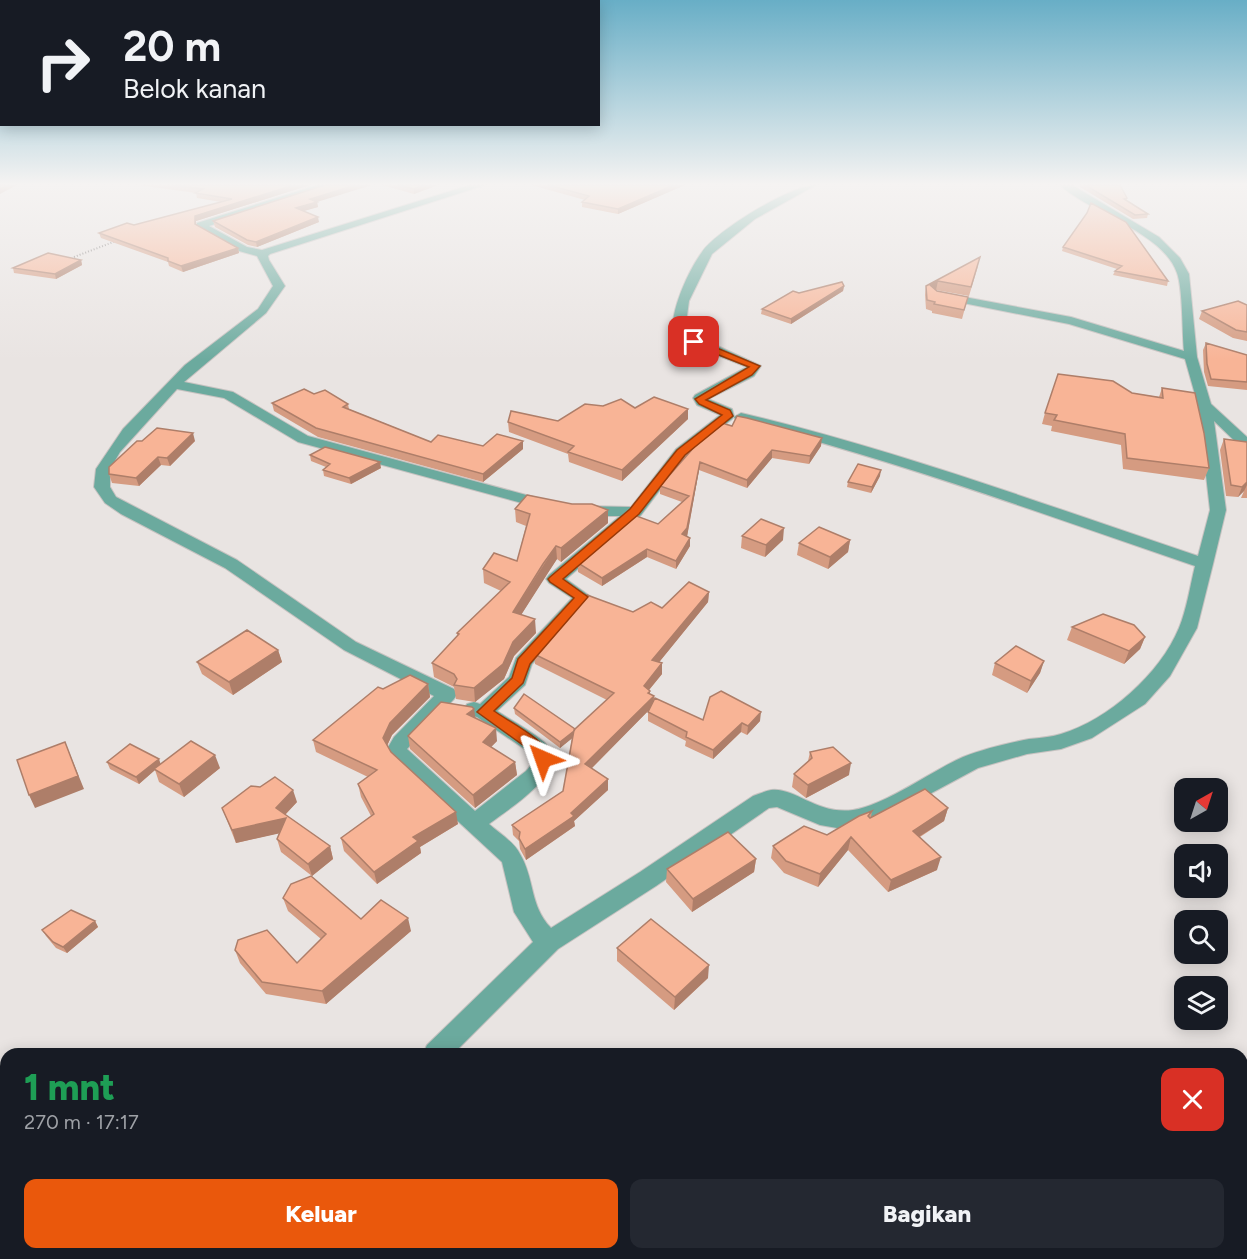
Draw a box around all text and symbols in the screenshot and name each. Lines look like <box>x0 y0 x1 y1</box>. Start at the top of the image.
text: 20 m <box>123 21 221 72</box>
icon: right <box>24 24 102 102</box>
text: Belok kanan <box>123 72 266 105</box>
pin <box>668 316 719 367</box>
icon: arrive <box>677 325 710 358</box>
position arrow <box>511 727 575 791</box>
north arrow <box>1174 778 1228 832</box>
map controls <box>1174 778 1228 1030</box>
button: sound <box>1174 844 1228 898</box>
button: search <box>1174 910 1228 964</box>
button: layers <box>1174 976 1228 1030</box>
text: 1 mnt <box>24 1066 115 1109</box>
button: close <box>1161 1068 1224 1131</box>
text: 270 m · 17:17 <box>24 1110 139 1134</box>
button: Keluar <box>24 1179 618 1248</box>
button: Bagikan <box>630 1179 1224 1248</box>

